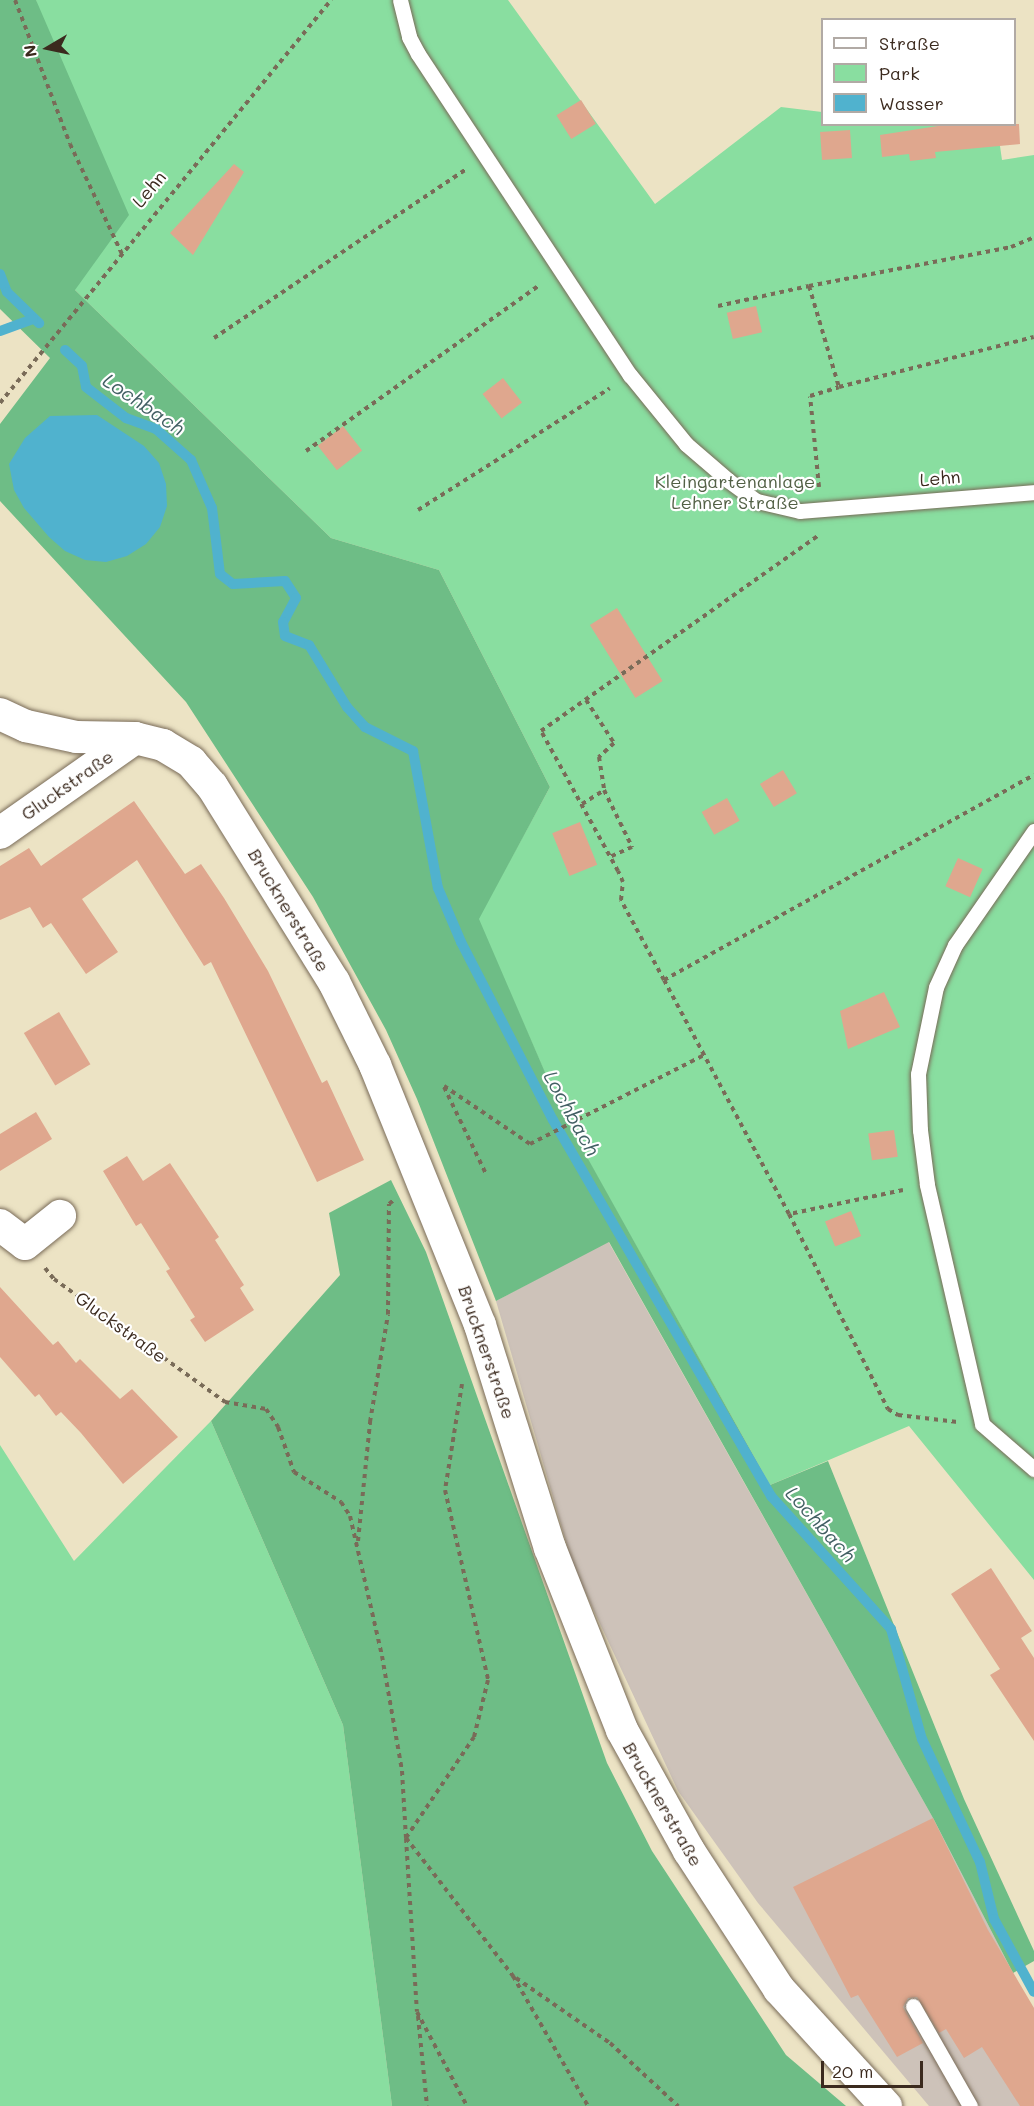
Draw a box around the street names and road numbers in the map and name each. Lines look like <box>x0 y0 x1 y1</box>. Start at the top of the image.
street label: Lehn <box>128 166 170 212</box>
street label: Lehn <box>919 465 961 491</box>
street label: Gluckstraße <box>17 745 117 825</box>
street label: Brucknerstraße <box>244 845 334 975</box>
street label: Brucknerstraße <box>454 1282 520 1422</box>
street label: Gluckstraße <box>71 1287 171 1367</box>
street label: Brucknerstraße <box>619 1738 707 1870</box>

